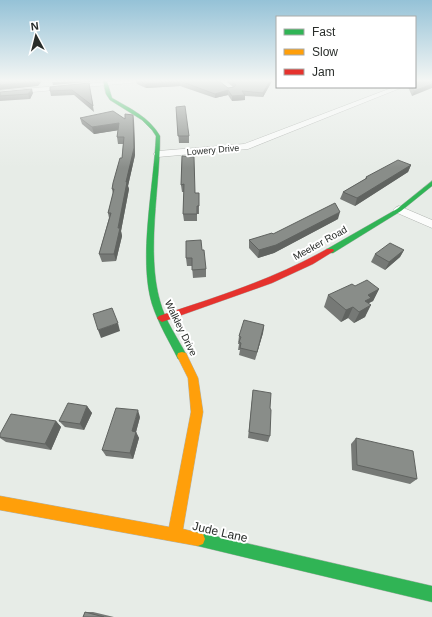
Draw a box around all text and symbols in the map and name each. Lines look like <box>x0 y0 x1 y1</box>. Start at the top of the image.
north arrow <box>16 16 56 56</box>
legend <box>276 16 416 88</box>
text: N <box>30 20 40 33</box>
text: Fast <box>312 25 336 39</box>
text: Slow <box>312 45 338 59</box>
text: Jam <box>312 65 335 79</box>
street label: Lowery Drive <box>186 143 240 157</box>
street label: Meeker Road <box>291 224 349 262</box>
street label: Walkley Drive <box>163 298 199 358</box>
street label: Jude Lane <box>191 519 249 545</box>

